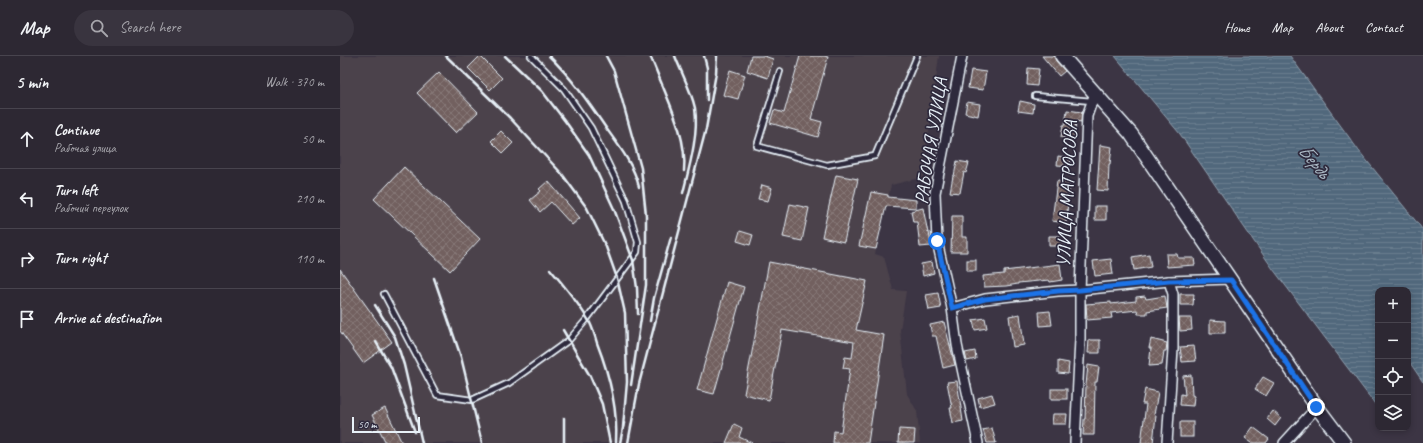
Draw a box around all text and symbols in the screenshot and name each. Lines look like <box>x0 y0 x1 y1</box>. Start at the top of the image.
search box <box>74 10 354 46</box>
text: Map <box>20 16 50 40</box>
icon: search <box>88 17 110 39</box>
text: Search here <box>120 18 181 37</box>
text: Home <box>1224 19 1250 36</box>
text: Map <box>1272 19 1293 36</box>
text: About <box>1315 19 1343 36</box>
text: Contact <box>1365 19 1403 36</box>
text: 5 min <box>16 72 48 93</box>
text: Walk · 370 m <box>265 74 324 90</box>
street label: РАБОЧАЯ УЛИЦА <box>909 75 953 206</box>
street label: УЛИЦА МАТРОСОВА <box>1051 119 1083 268</box>
text: Continue <box>54 121 99 140</box>
icon: ahead <box>16 128 38 150</box>
text: 50 m <box>302 131 324 147</box>
water label: Бердь <box>1293 139 1337 185</box>
text: Рабочая улица <box>54 140 116 156</box>
text: Turn left <box>54 181 97 200</box>
icon: left <box>16 188 38 210</box>
text: 210 m <box>296 191 324 207</box>
text: Рабочий переулок <box>54 200 128 216</box>
route start <box>928 232 946 250</box>
icon: right <box>16 248 38 270</box>
text: Turn right <box>54 249 107 268</box>
text: 110 m <box>296 251 324 267</box>
map controls <box>1375 287 1411 431</box>
button: + <box>1375 287 1411 323</box>
icon: arrive <box>16 308 38 330</box>
text: Arrive at destination <box>54 309 161 328</box>
button: − <box>1375 323 1411 359</box>
button: locate <box>1375 359 1411 395</box>
button: layers <box>1375 395 1411 431</box>
route end <box>1307 398 1325 416</box>
scale bar <box>352 415 420 434</box>
text: 50 m <box>358 417 377 431</box>

